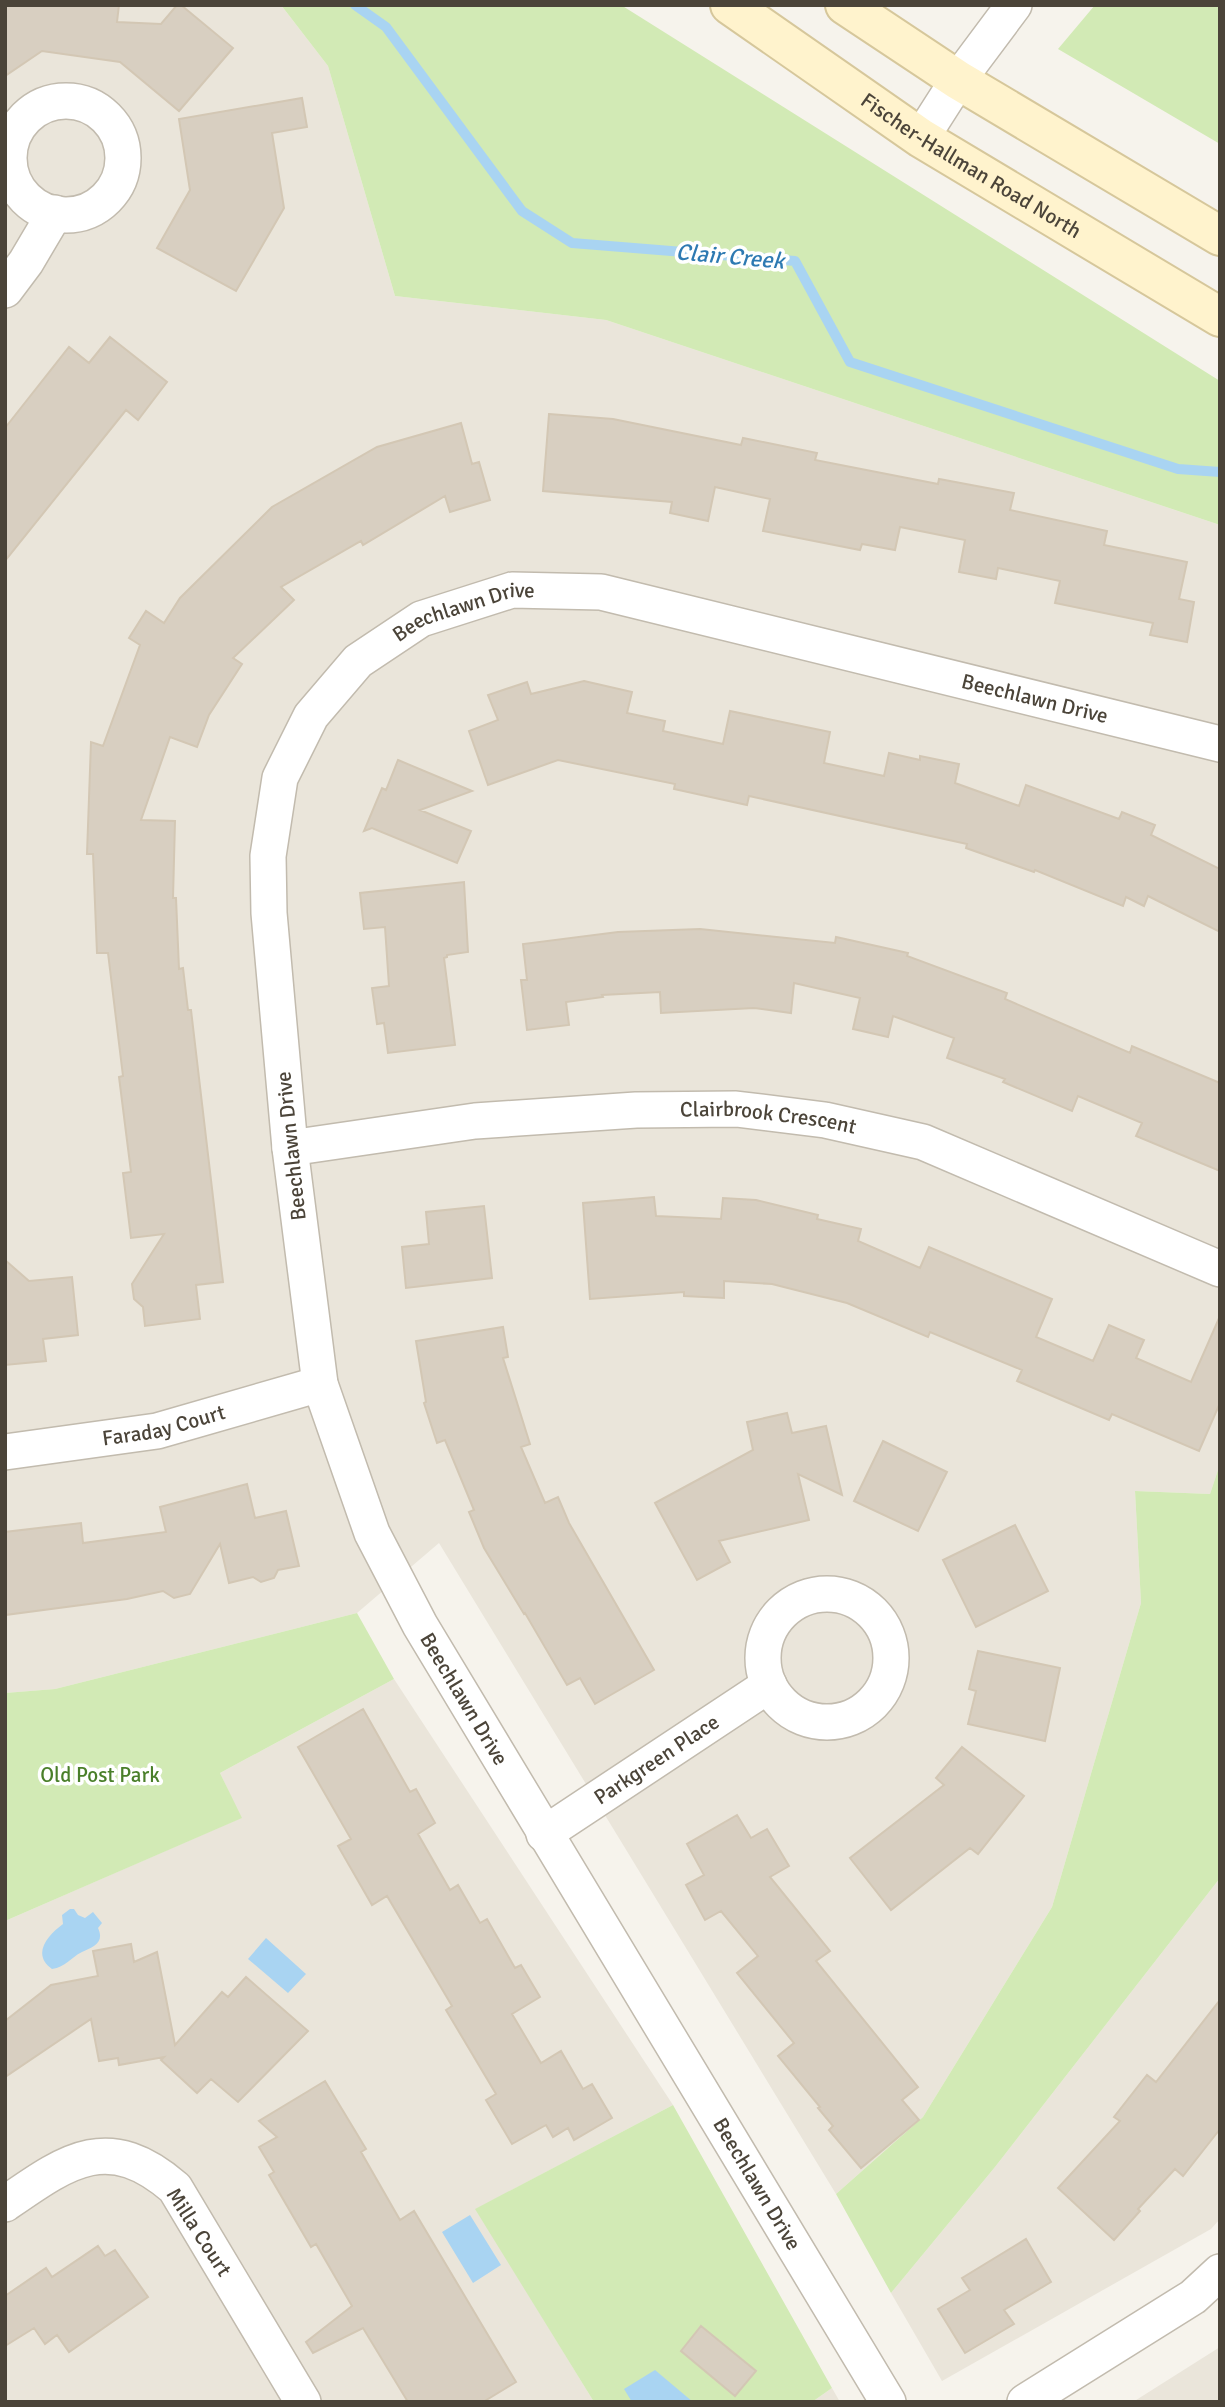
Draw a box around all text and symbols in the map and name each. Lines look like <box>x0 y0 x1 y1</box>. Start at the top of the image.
street label: Fischer-Hallman Road North <box>856 87 1086 244</box>
water label: Clair Creek <box>675 237 788 276</box>
street label: Beechlawn Drive <box>387 577 535 647</box>
street label: Beechlawn Drive <box>959 668 1111 729</box>
street label: Beechlawn Drive <box>270 1070 312 1222</box>
street label: Clairbrook Crescent <box>680 1096 859 1140</box>
street label: Faraday Court <box>101 1399 228 1451</box>
street label: Beechlawn Drive <box>414 1628 514 1770</box>
street label: Parkgreen Place <box>589 1709 724 1810</box>
park label: Old Post Park <box>40 1762 160 1788</box>
street label: Beechlawn Drive <box>707 2113 807 2255</box>
street label: Milla Court <box>161 2183 237 2281</box>

